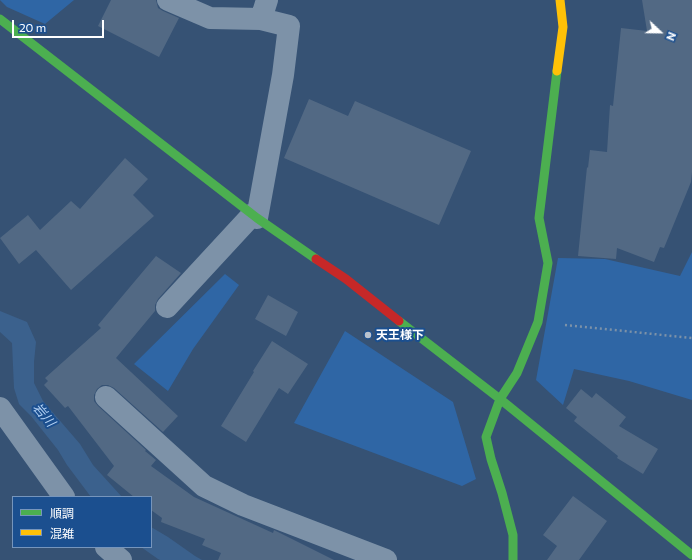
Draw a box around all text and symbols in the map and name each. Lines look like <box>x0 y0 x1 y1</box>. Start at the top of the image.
scale bar <box>14 12 106 38</box>
north arrow <box>640 12 680 52</box>
text: 20 m <box>19 20 46 34</box>
text: N <box>664 30 679 43</box>
place label: 天王様下 <box>376 328 424 342</box>
marker: 天王様下 <box>363 330 373 340</box>
water label: 岩川 <box>30 400 58 430</box>
legend <box>12 496 152 548</box>
text: 順調 <box>50 506 74 520</box>
text: 混雑 <box>50 526 74 540</box>

